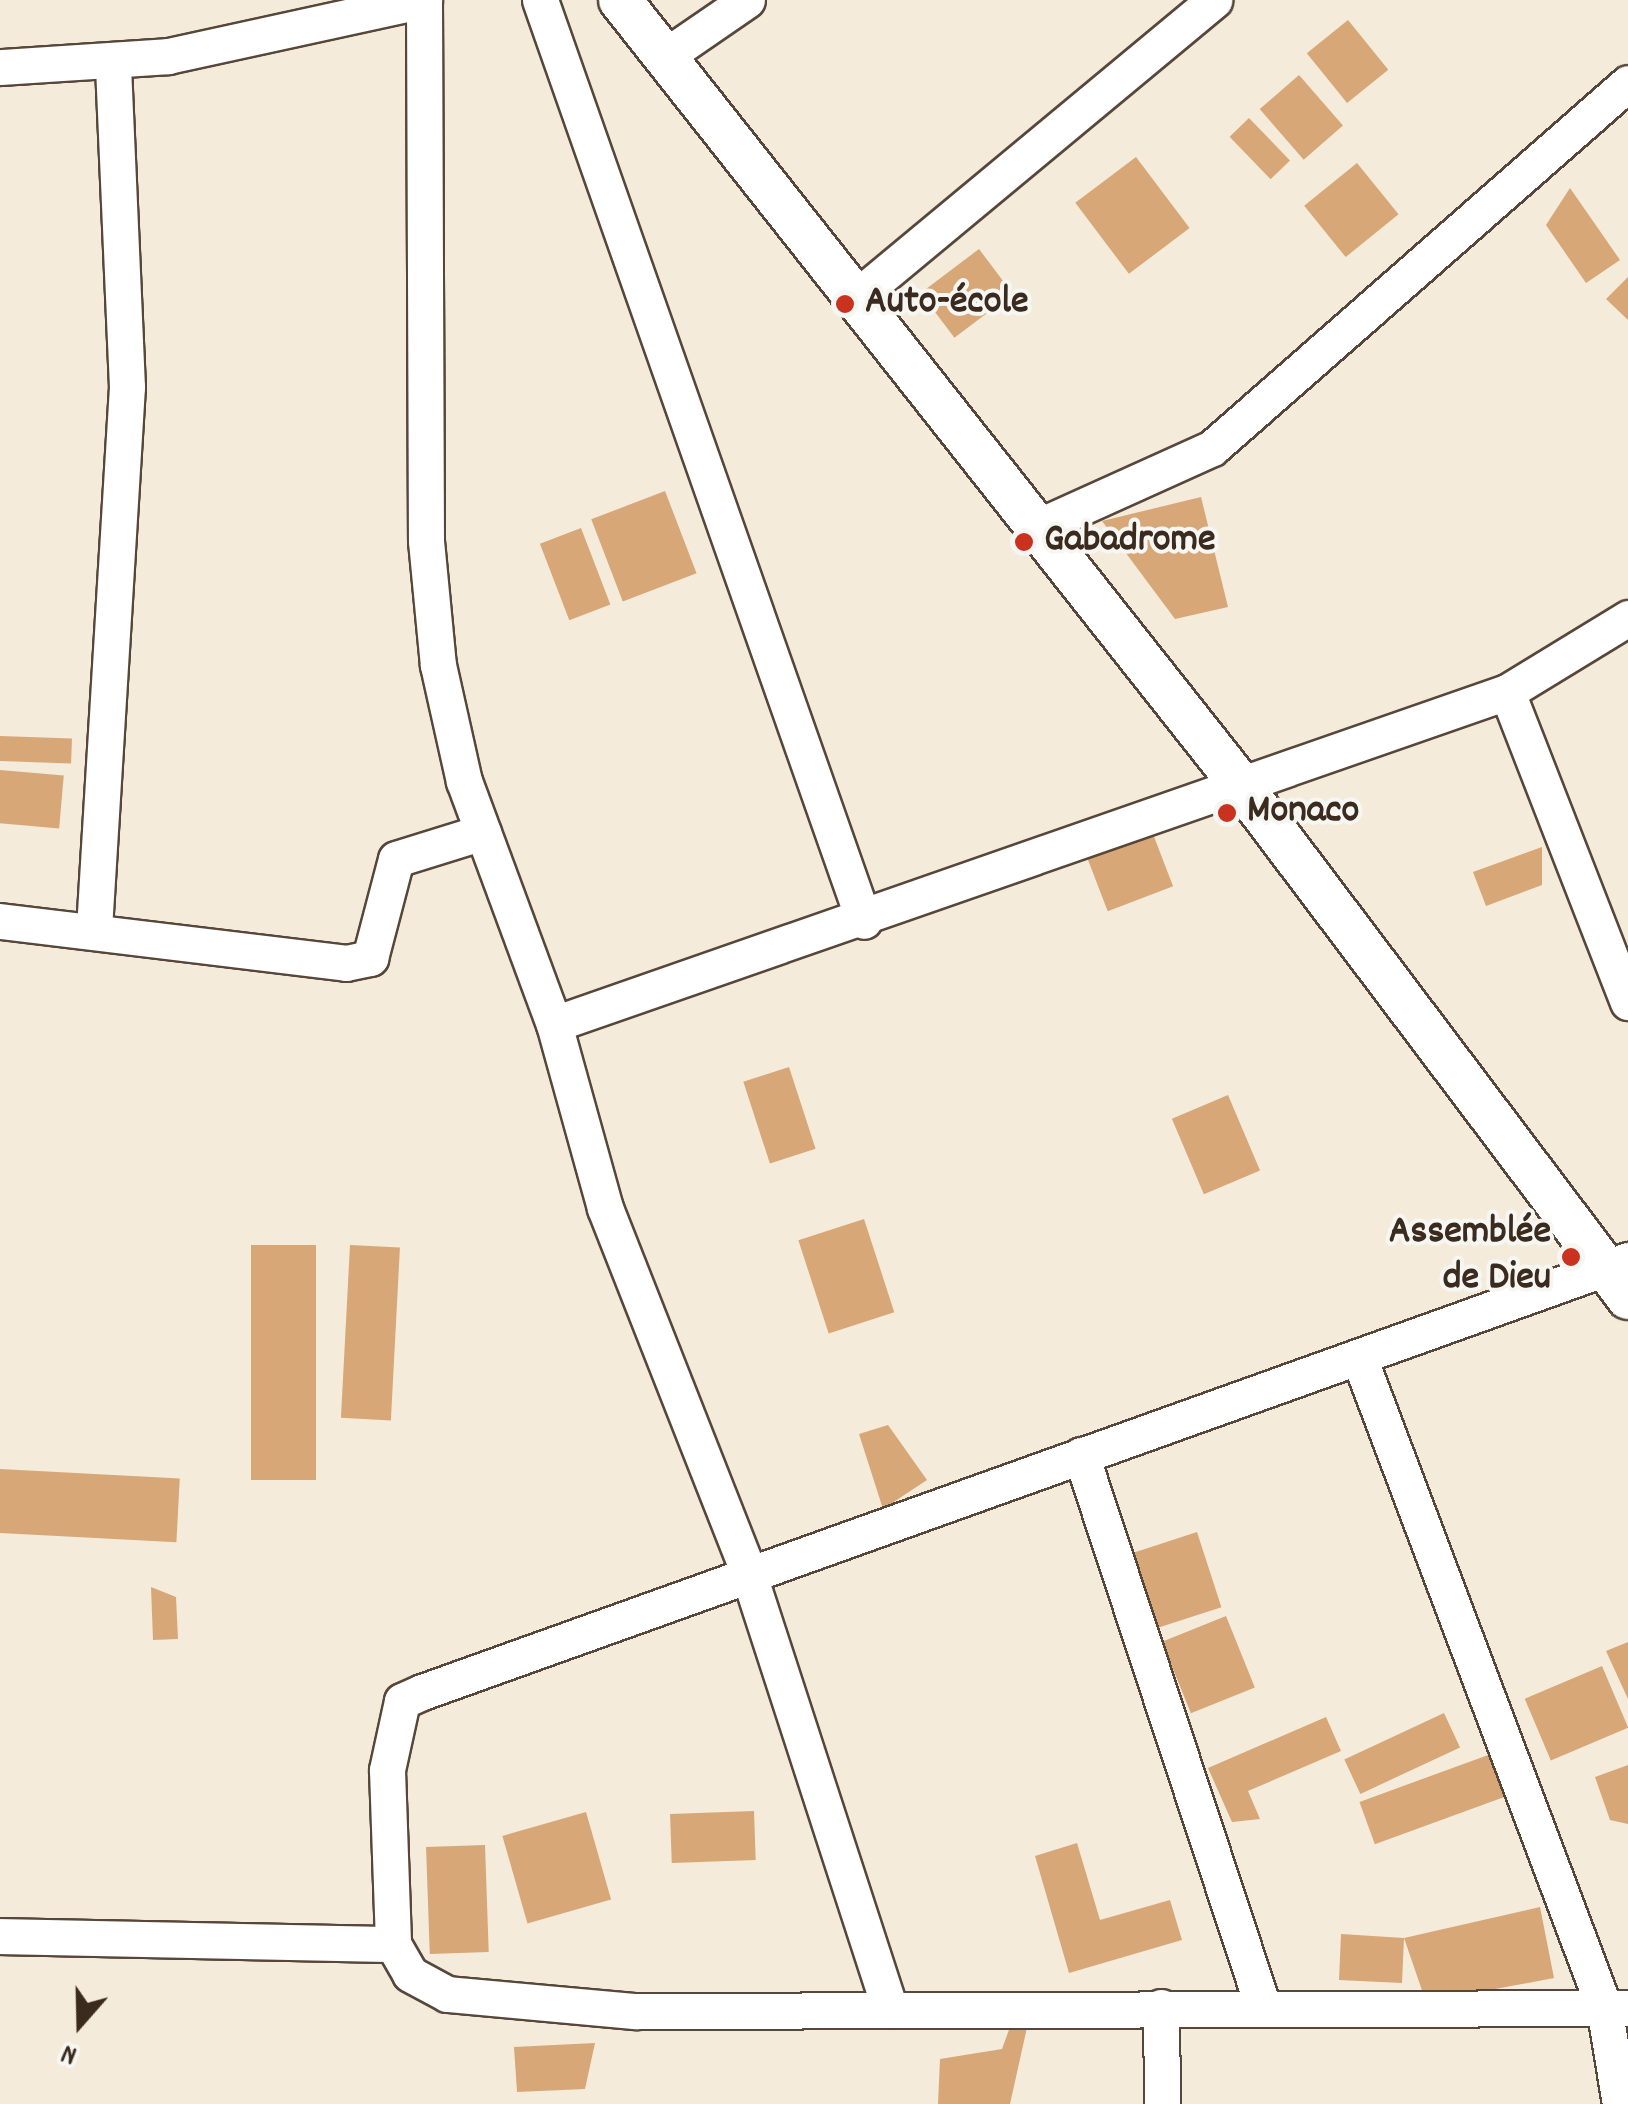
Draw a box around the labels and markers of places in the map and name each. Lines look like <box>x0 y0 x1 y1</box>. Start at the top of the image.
place label: Auto-école <box>865 280 1029 328</box>
marker: Auto-école <box>834 293 856 315</box>
place label: Gabadrome <box>1044 518 1216 566</box>
marker: Gabadrome <box>1013 531 1035 553</box>
place label: Monaco <box>1247 789 1359 837</box>
marker: Monaco <box>1216 802 1238 824</box>
place label: Assemblée de Dieu <box>1389 1210 1551 1304</box>
marker: Assemblée de Dieu <box>1560 1246 1582 1268</box>

